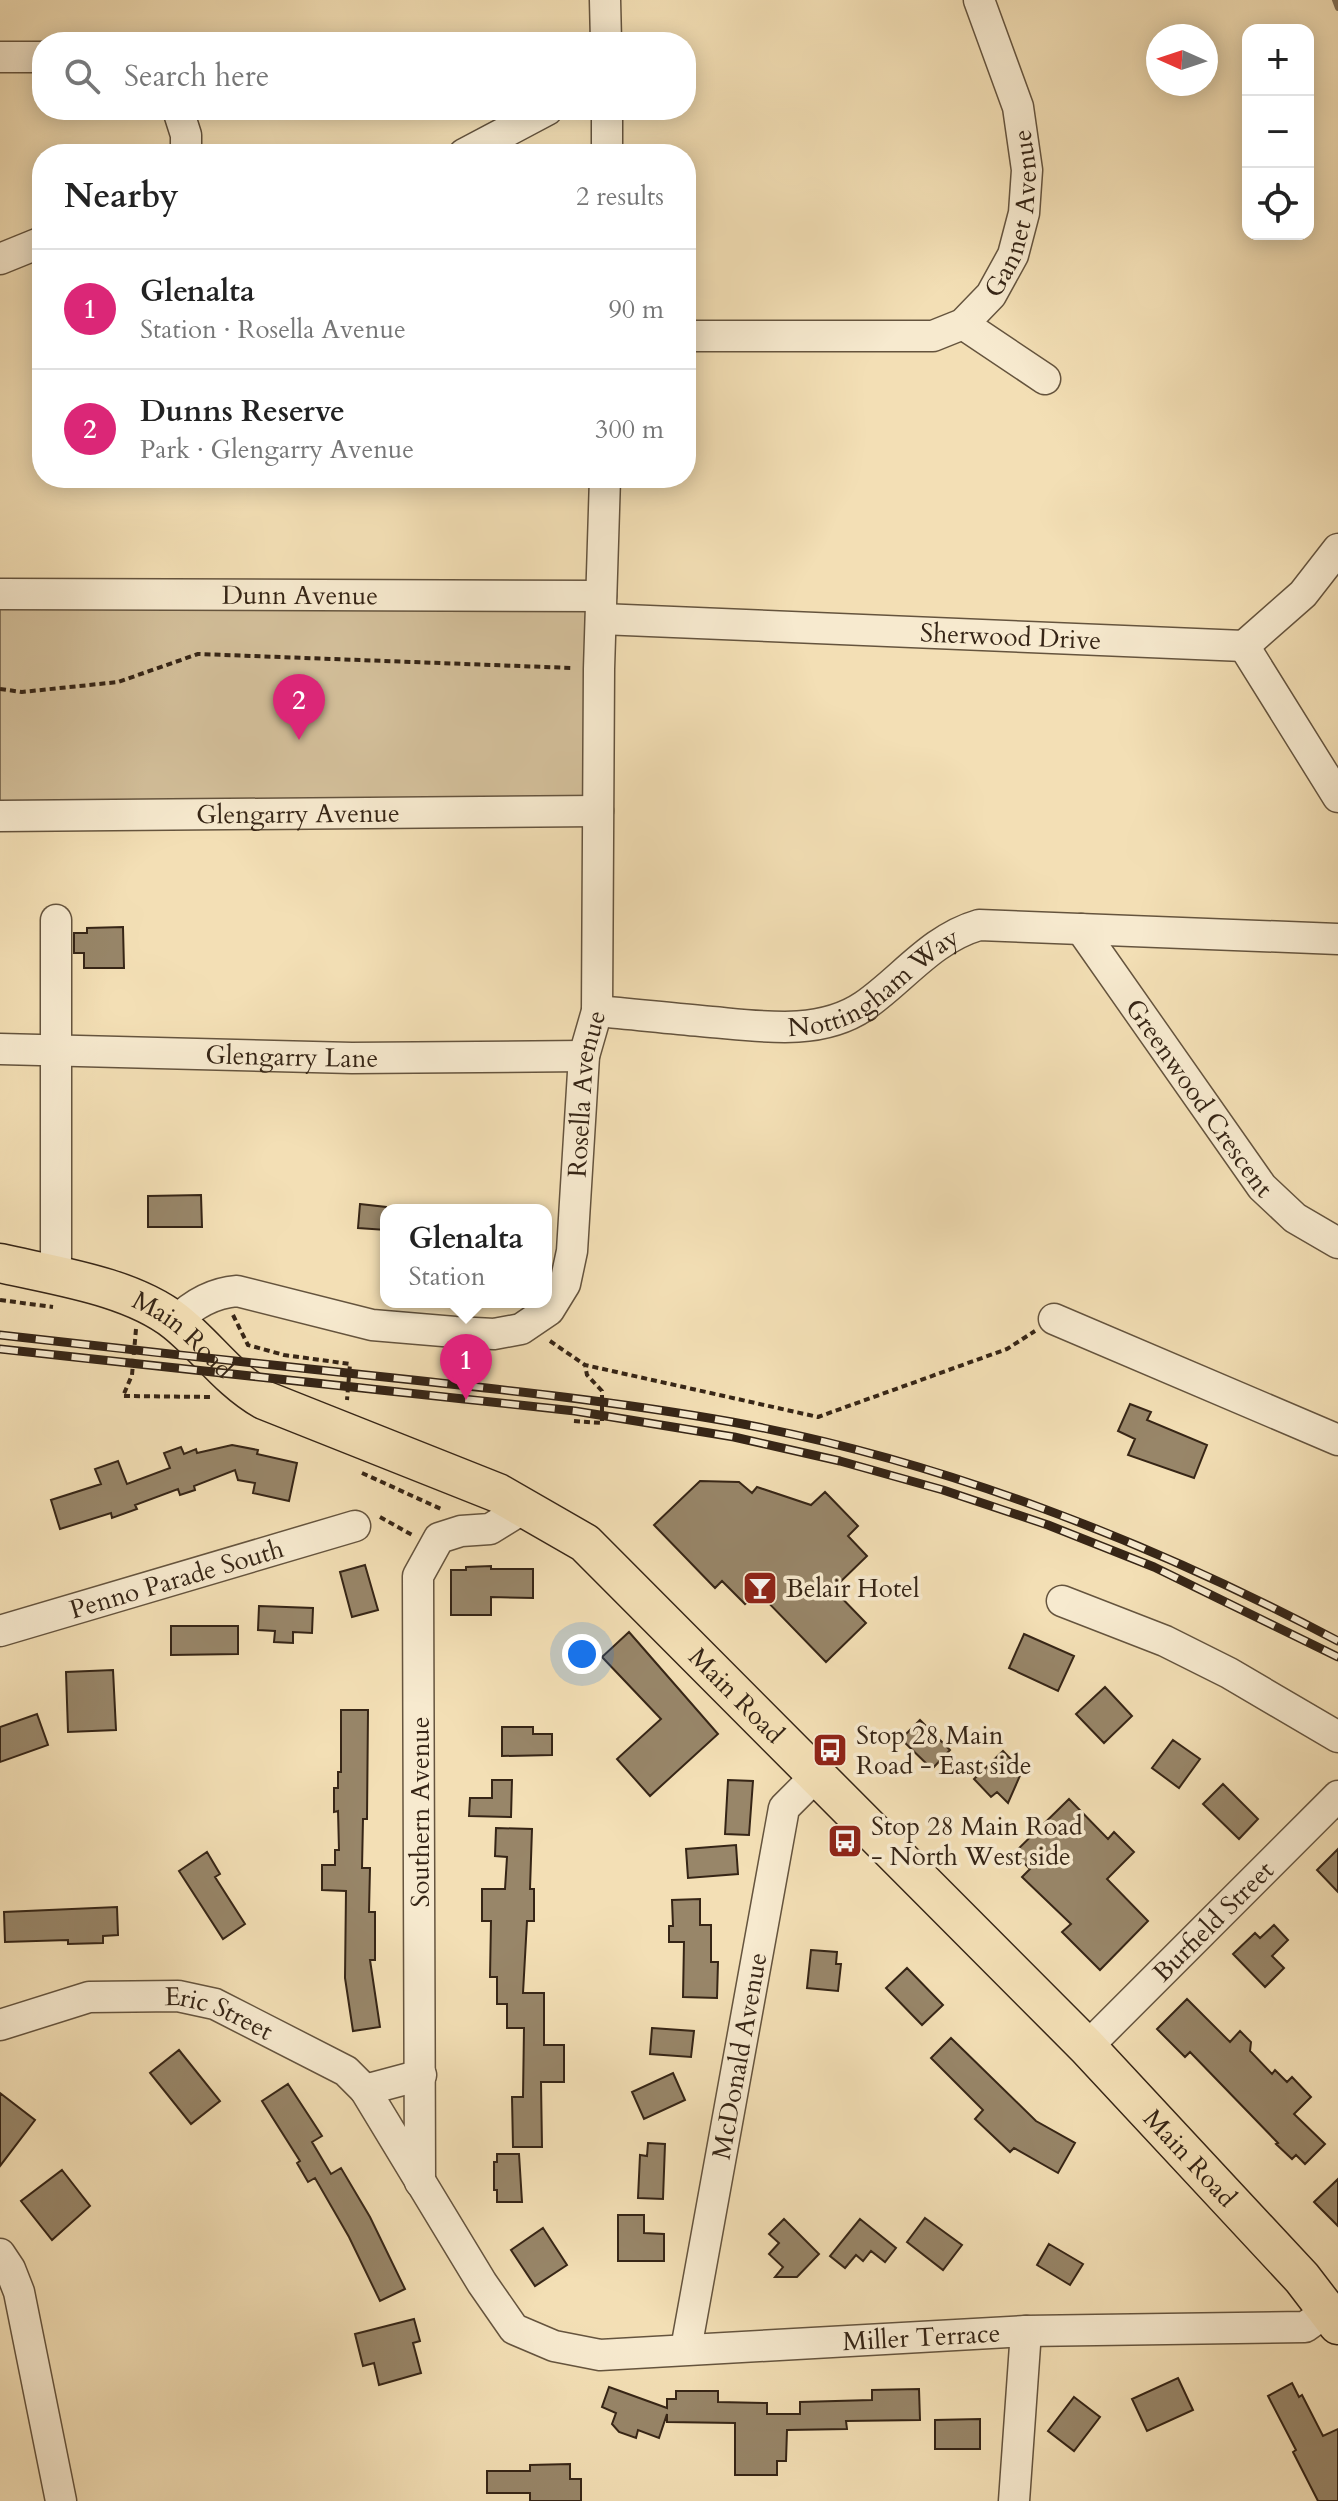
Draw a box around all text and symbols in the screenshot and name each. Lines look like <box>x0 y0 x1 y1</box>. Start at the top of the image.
north arrow <box>1146 24 1218 96</box>
map controls <box>1242 24 1314 240</box>
button: + <box>1242 24 1314 96</box>
search box <box>32 32 696 120</box>
icon: search <box>60 54 104 98</box>
text: Search here <box>124 56 269 97</box>
button: − <box>1242 96 1314 168</box>
street label: Gannet Avenue <box>976 127 1045 304</box>
button: locate <box>1242 168 1314 240</box>
text: Nearby <box>64 173 179 219</box>
text: 2 results <box>576 179 664 214</box>
text: Glenalta <box>140 271 255 312</box>
text: 1 <box>83 292 97 327</box>
text: 90 m <box>608 292 664 327</box>
text: Station · Rosella Avenue <box>140 312 406 347</box>
text: Dunns Reserve <box>140 391 345 432</box>
text: 2 <box>83 412 97 447</box>
text: 300 m <box>595 412 664 447</box>
text: Park · Glengarry Avenue <box>140 432 414 467</box>
street label: Dunn Avenue <box>222 578 378 613</box>
street label: Sherwood Drive <box>919 615 1102 658</box>
pin: 2 <box>273 674 325 740</box>
street label: Glengarry Avenue <box>196 796 400 832</box>
street label: Nottingham Way <box>786 919 965 1045</box>
street label: Greenwood Crescent <box>1117 992 1280 1206</box>
street label: Rosella Avenue <box>560 1006 614 1178</box>
street label: Glengarry Lane <box>205 1037 379 1076</box>
popup <box>380 1204 552 1308</box>
text: Glenalta <box>409 1218 523 1259</box>
text: Station <box>409 1259 485 1294</box>
street label: Main Road <box>127 1283 241 1386</box>
pin: 1 <box>440 1334 492 1400</box>
street label: Penno Parade South <box>65 1531 288 1628</box>
bar icon: Belair Hotel <box>741 1569 779 1607</box>
place label: Belair Hotel <box>786 1571 920 1606</box>
your location <box>562 1634 602 1674</box>
street label: Main Road <box>681 1640 792 1751</box>
street label: Southern Avenue <box>403 1716 438 1908</box>
place label: Stop 28 Main Road - East side <box>856 1718 1032 1783</box>
bus stop icon: Stop 28 Main Road - East side <box>811 1731 849 1769</box>
place label: Stop 28 Main Road - North West side <box>871 1809 1083 1874</box>
bus stop icon: Stop 28 Main Road - North West side <box>826 1822 864 1860</box>
street label: Burfield Street <box>1145 1853 1281 1990</box>
street label: McDonald Avenue <box>704 1950 775 2162</box>
street label: Eric Street <box>164 1979 279 2049</box>
street label: Main Road <box>1135 2102 1244 2215</box>
street label: Miller Terrace <box>842 2315 1001 2359</box>

